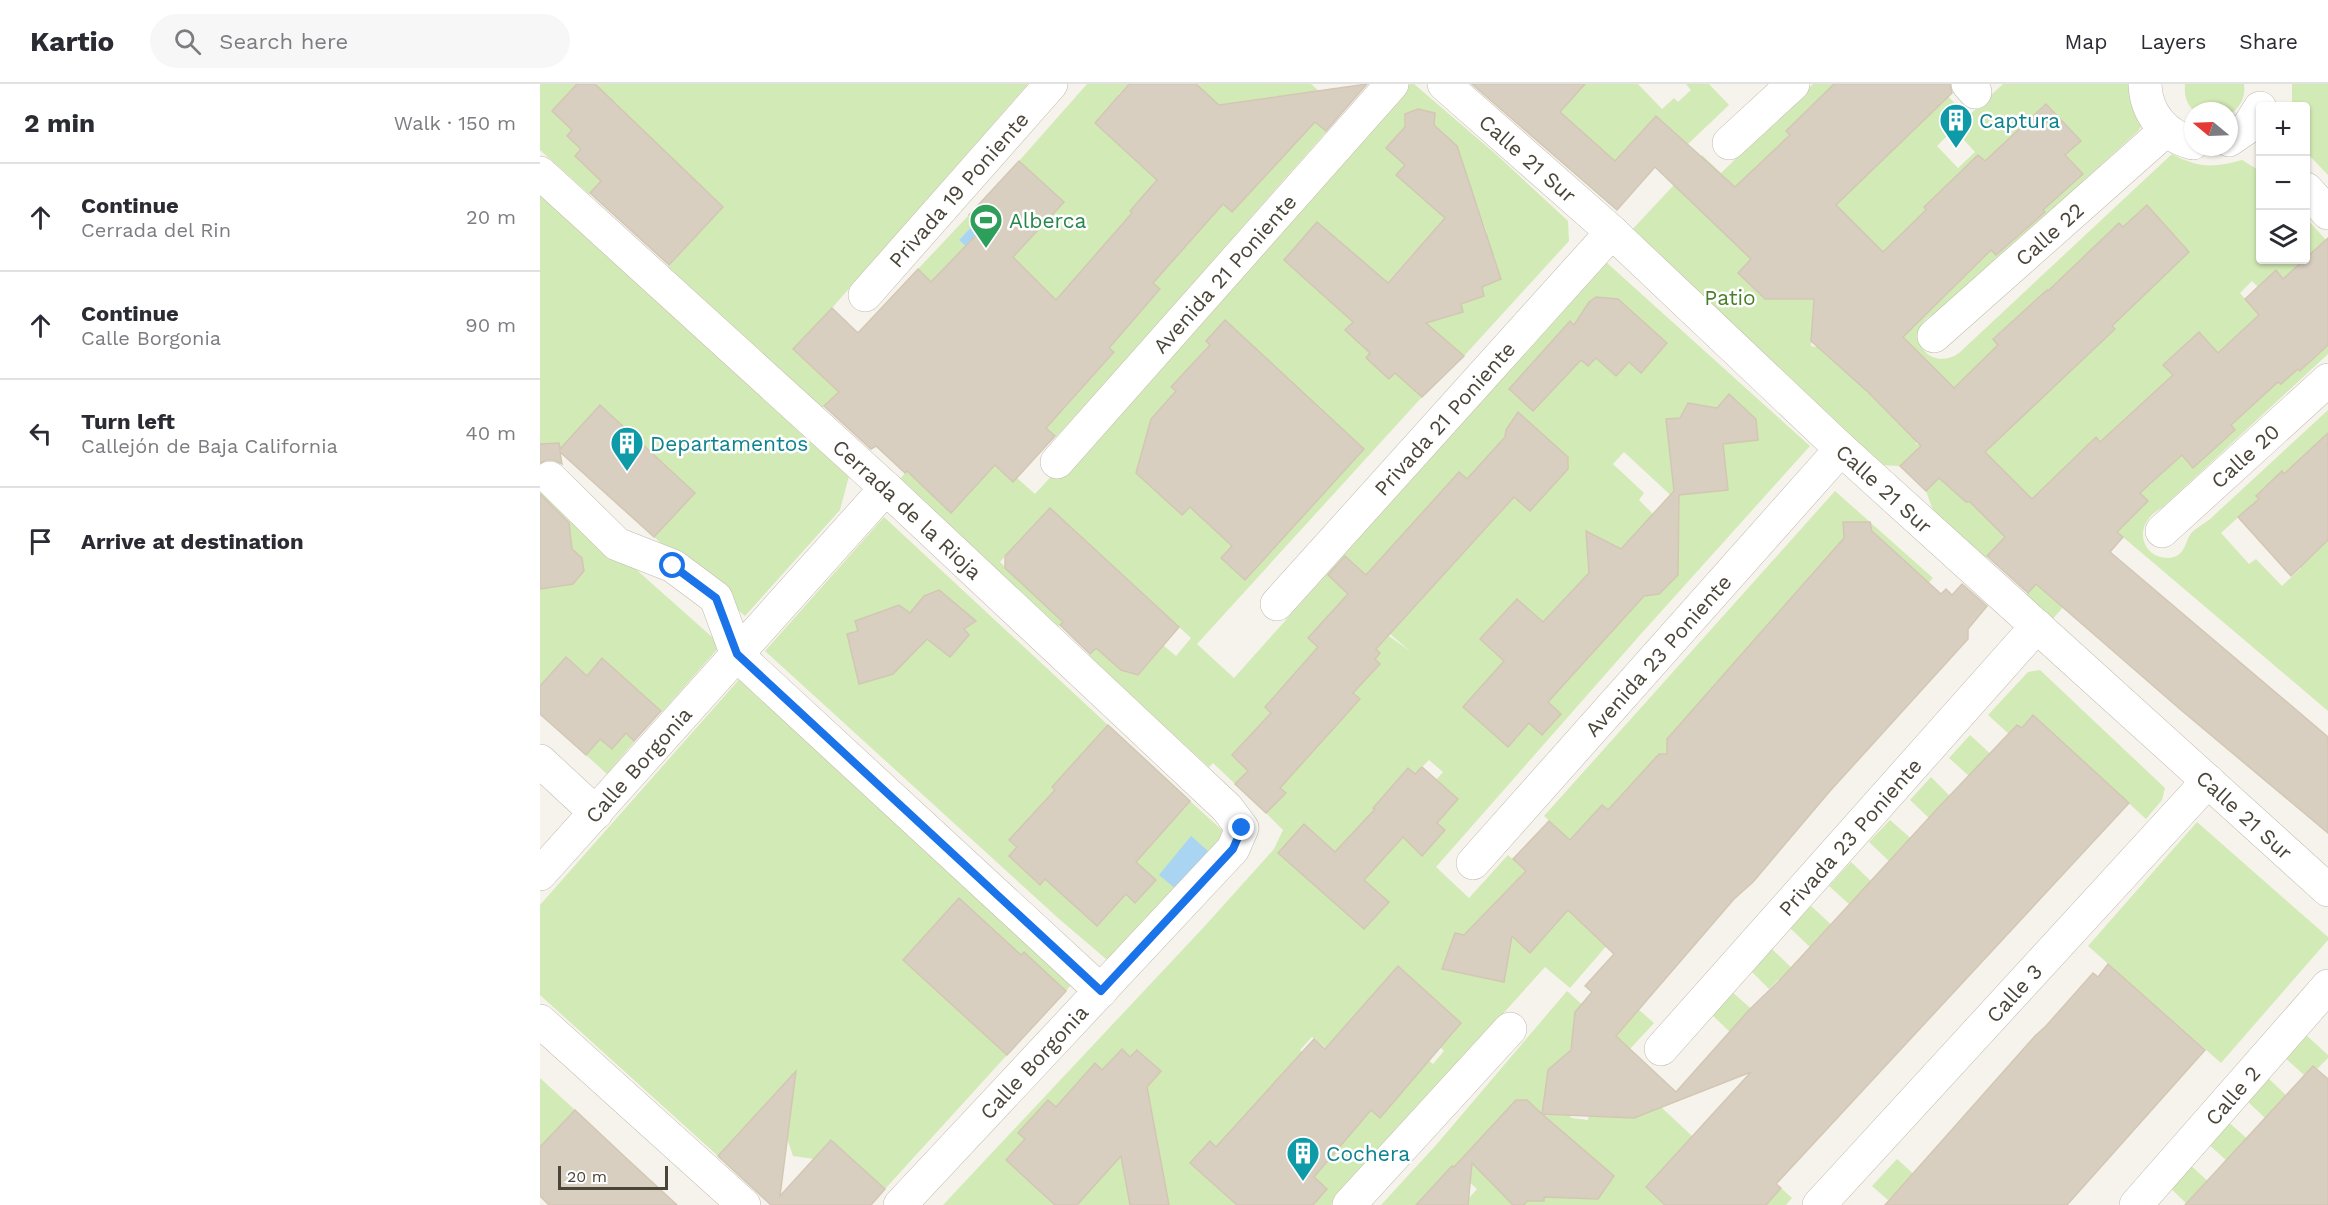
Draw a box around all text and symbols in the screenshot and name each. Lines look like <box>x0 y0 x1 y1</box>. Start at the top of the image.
search box <box>150 14 570 68</box>
text: Kartio <box>30 25 114 58</box>
icon: search <box>171 25 204 58</box>
text: Search here <box>219 29 348 54</box>
text: Map <box>2064 29 2107 54</box>
text: Layers <box>2140 29 2206 54</box>
text: Share <box>2239 29 2298 54</box>
building icon: Captura <box>1938 102 1974 149</box>
north arrow <box>2184 102 2238 156</box>
map controls <box>2256 102 2310 264</box>
button: + <box>2256 102 2310 156</box>
street label: Privada 19 Poniente <box>883 106 1033 272</box>
text: 2 min <box>24 108 95 138</box>
place label: Captura <box>1979 108 2060 133</box>
street label: Calle 21 Sur <box>1474 109 1582 208</box>
text: Walk · 150 m <box>394 111 516 135</box>
button: − <box>2256 156 2310 210</box>
street label: Avenida 21 Poniente <box>1147 189 1301 358</box>
text: Continue <box>81 193 179 218</box>
street label: Calle 22 <box>2010 197 2088 271</box>
icon: ahead <box>24 201 57 234</box>
sports icon: Alberca <box>968 202 1004 249</box>
text: 20 m <box>466 205 516 229</box>
place label: Alberca <box>1009 208 1087 233</box>
button: layers <box>2256 210 2310 264</box>
text: Cerrada del Rin <box>81 218 231 242</box>
park label: Patio <box>1704 285 1756 310</box>
text: Continue <box>81 301 179 326</box>
icon: ahead <box>24 309 57 342</box>
text: 90 m <box>465 313 516 337</box>
text: Calle Borgonia <box>81 326 221 350</box>
street label: Privada 21 Poniente <box>1369 336 1520 500</box>
text: Turn left <box>81 409 175 434</box>
icon: left <box>24 417 57 450</box>
street label: Calle 20 <box>2205 418 2284 493</box>
text: 40 m <box>465 421 516 445</box>
building icon: Departamentos <box>609 425 645 472</box>
place label: Departamentos <box>650 431 808 456</box>
text: Callejón de Baja California <box>81 434 338 458</box>
street label: Cerrada de la Rioja <box>828 434 987 584</box>
street label: Calle 21 Sur <box>1831 438 1938 539</box>
icon: arrive <box>24 525 57 558</box>
text: Arrive at destination <box>81 529 304 554</box>
route start <box>659 552 685 578</box>
street label: Avenida 23 Poniente <box>1579 569 1736 741</box>
street label: Calle Borgonia <box>580 701 697 828</box>
street label: Privada 23 Poniente <box>1773 753 1926 921</box>
street label: Calle 21 Sur <box>2191 765 2298 865</box>
route end <box>1228 814 1254 840</box>
street label: Calle 3 <box>1981 958 2047 1027</box>
street label: Calle Borgonia <box>975 1000 1093 1124</box>
street label: Calle 2 <box>2200 1060 2265 1130</box>
building icon: Cochera <box>1285 1135 1321 1182</box>
place label: Cochera <box>1326 1141 1410 1166</box>
scale bar <box>558 1163 668 1190</box>
text: 20 m <box>567 1167 607 1186</box>

